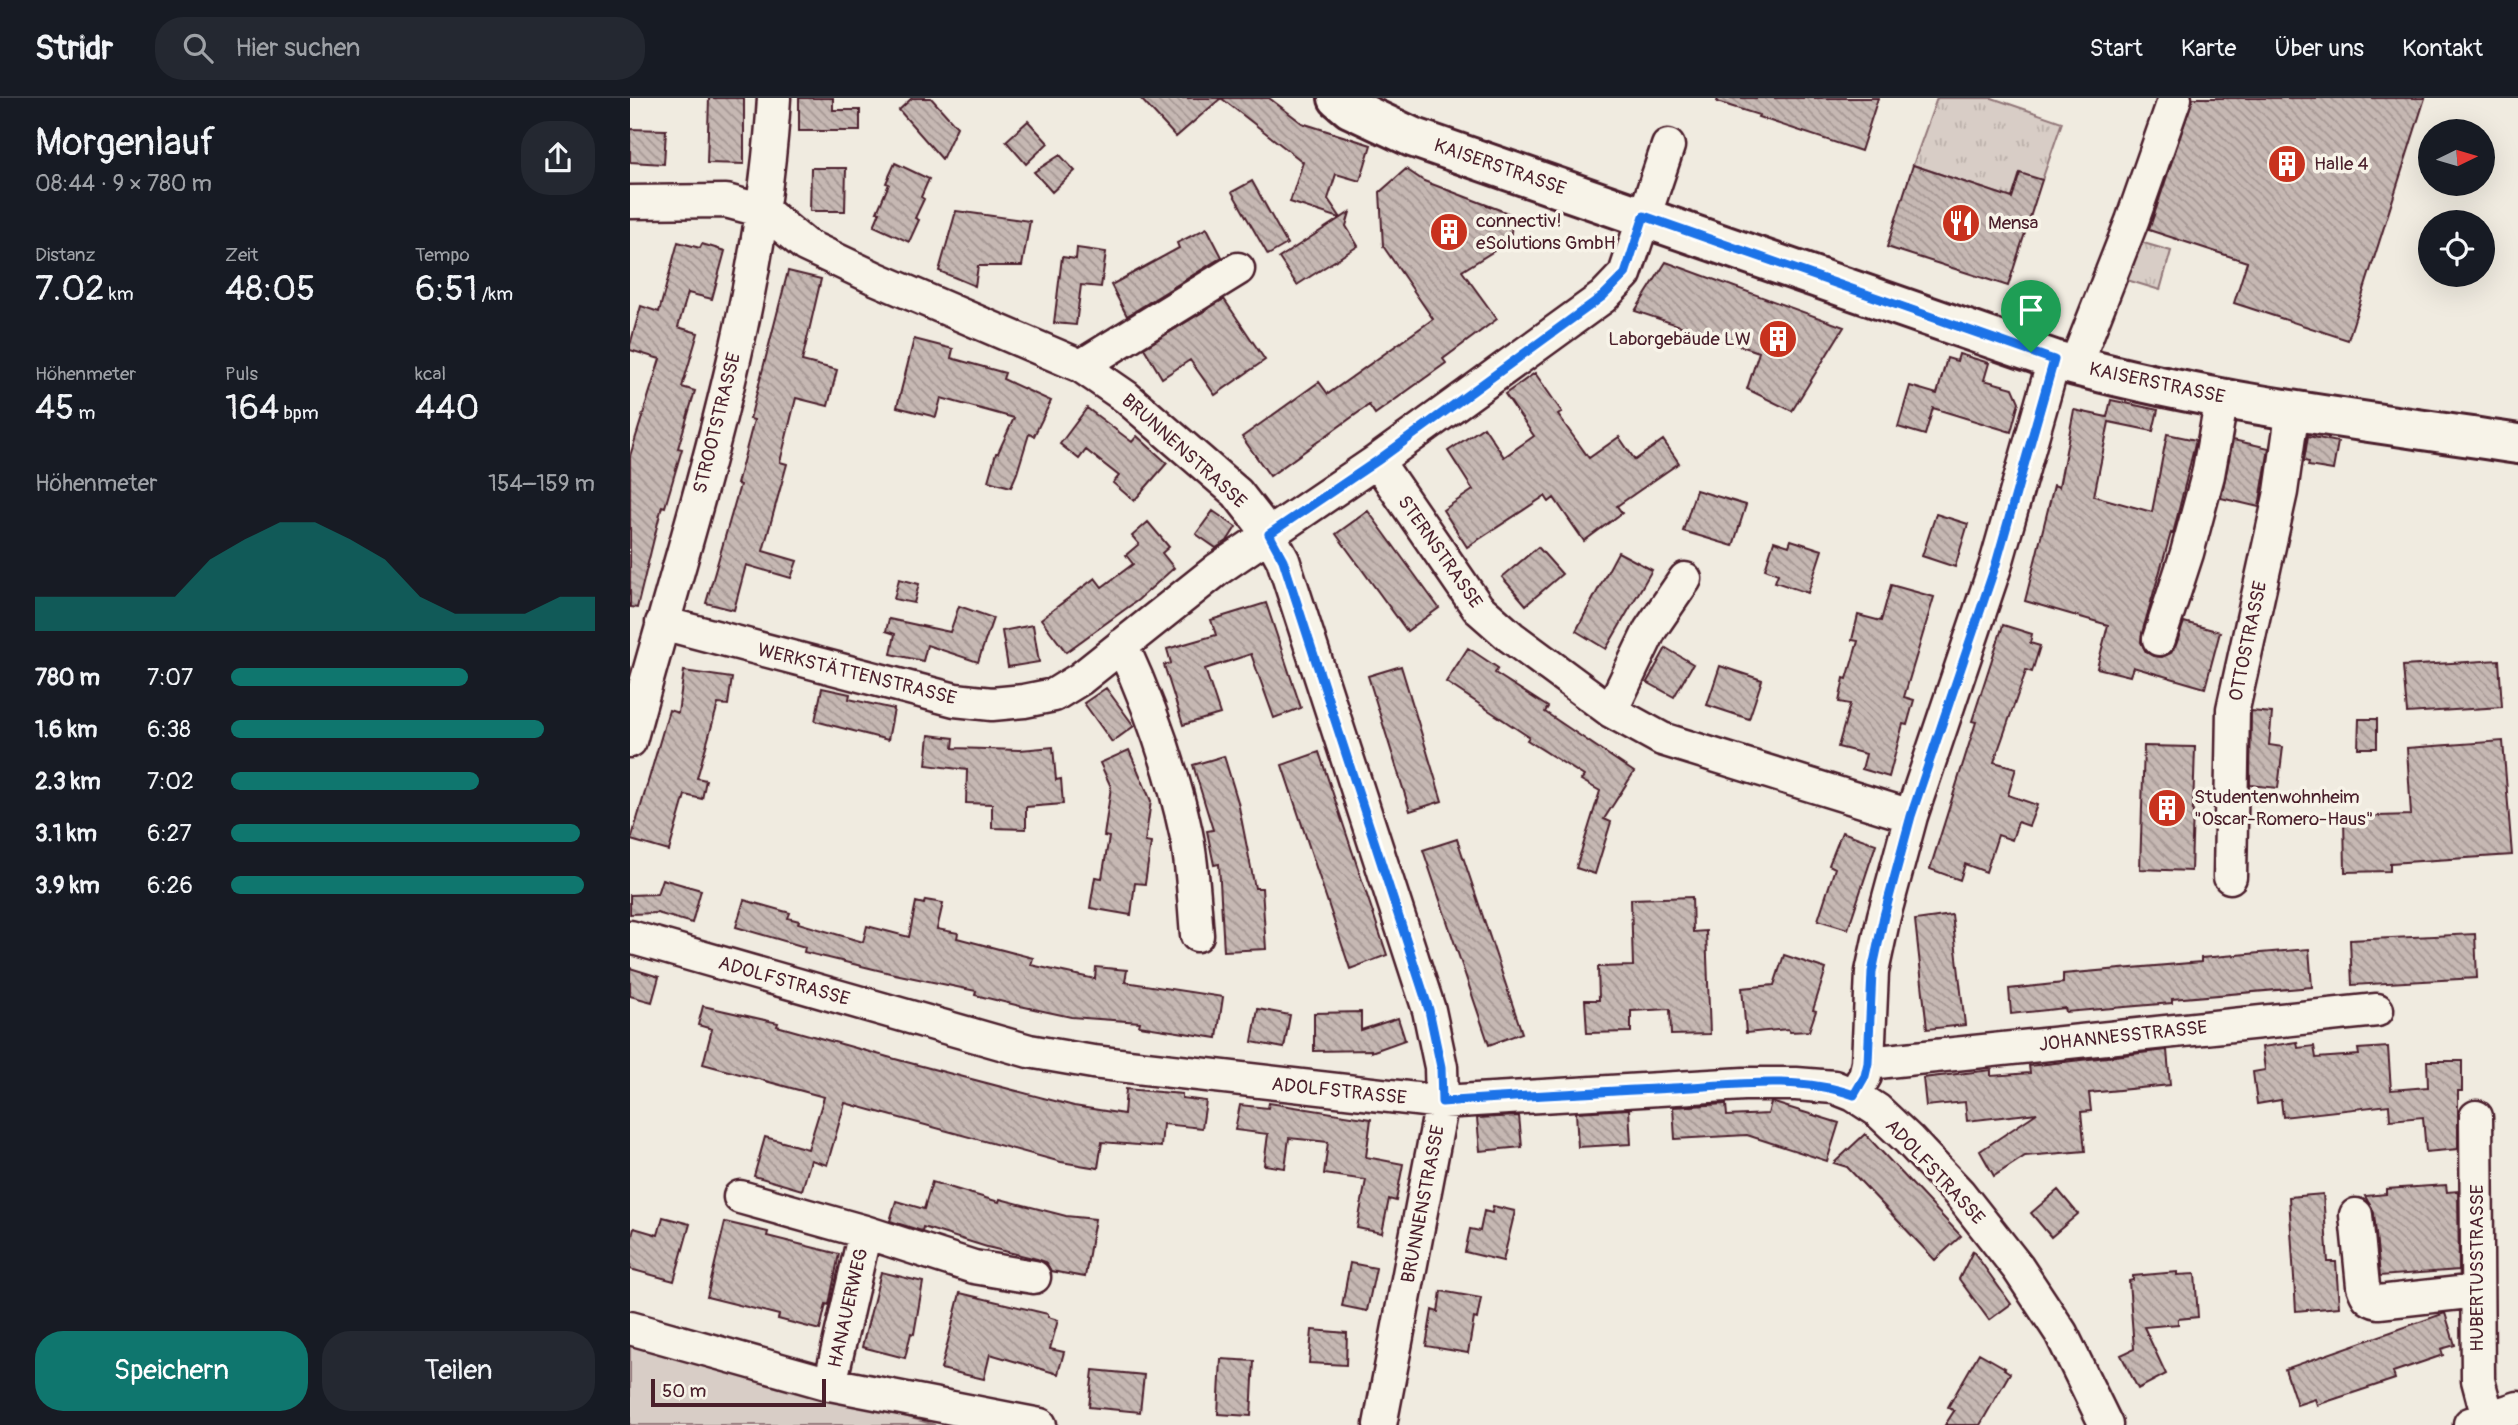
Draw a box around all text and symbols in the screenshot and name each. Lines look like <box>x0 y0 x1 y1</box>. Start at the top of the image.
search box <box>155 17 645 80</box>
text: Stridr <box>35 28 113 69</box>
icon: search <box>179 29 217 67</box>
text: Hier suchen <box>235 32 361 64</box>
text: Start <box>2090 34 2143 63</box>
text: Karte <box>2181 34 2236 63</box>
text: Über uns <box>2274 34 2364 63</box>
text: Kontakt <box>2402 34 2483 63</box>
text: Morgenlauf <box>35 119 215 167</box>
north arrow <box>2418 119 2496 196</box>
map controls <box>2418 119 2495 287</box>
button: share <box>521 121 595 195</box>
street label: KAISERSTRASSE <box>1431 133 1569 201</box>
building icon: Halle 4 <box>2266 143 2308 185</box>
place label: Halle 4 <box>2314 152 2368 176</box>
text: 08:44 · 9 × 780 m <box>35 169 212 198</box>
restaurant icon: Mensa <box>1940 202 1982 244</box>
place label: connectiv! eSolutions GmbH <box>1476 209 1616 255</box>
button: locate <box>2418 210 2495 287</box>
building icon: connectiv! eSolutions GmbH <box>1428 211 1470 253</box>
place label: Mensa <box>1988 211 2039 235</box>
text: Distanz <box>35 243 95 267</box>
text: Zeit <box>225 243 258 267</box>
text: Tempo <box>415 243 470 267</box>
text: 7.02 <box>35 267 105 311</box>
text: 48:05 <box>225 267 315 311</box>
text: 6:51 <box>415 267 477 311</box>
pin <box>2001 280 2061 352</box>
text: km <box>105 282 134 306</box>
text: /km <box>477 282 513 306</box>
icon: arrive <box>2012 291 2050 329</box>
building icon: Laborgebäude LW <box>1757 318 1799 360</box>
place label: Laborgebäude LW <box>1608 327 1751 351</box>
street label: STROOTSTRASSE <box>688 350 746 496</box>
street label: KAISERSTRASSE <box>2087 357 2227 409</box>
text: Höhenmeter <box>35 362 136 386</box>
text: Puls <box>225 362 258 386</box>
text: kcal <box>415 362 446 386</box>
text: 45 <box>35 386 74 430</box>
text: 164 <box>225 386 279 430</box>
text: 440 <box>415 386 480 430</box>
street label: BRUNNENSTRASSE <box>1116 389 1252 514</box>
text: m <box>74 401 95 425</box>
text: bpm <box>279 401 319 425</box>
text: Höhenmeter <box>35 469 157 498</box>
text: 154–159 m <box>488 469 595 498</box>
street label: STERNSTRASSE <box>1392 491 1488 613</box>
street label: OTTOSTRASSE <box>2224 579 2272 703</box>
street label: WERKSTÄTTENSTRASSE <box>755 638 959 710</box>
text: 780 m <box>35 663 100 692</box>
text: 7:07 <box>147 663 193 692</box>
text: 1.6 km <box>35 715 97 744</box>
text: 6:38 <box>147 715 191 744</box>
text: 2.3 km <box>35 767 101 796</box>
text: 7:02 <box>147 767 194 796</box>
place label: Studentenwohnheim "Oscar-Romero-Haus" <box>2194 785 2373 831</box>
building icon: Studentenwohnheim "Oscar-Romero-Haus" <box>2146 787 2188 829</box>
text: 3.1 km <box>35 819 97 848</box>
text: 6:27 <box>147 819 192 848</box>
text: 3.9 km <box>35 871 100 900</box>
text: 6:26 <box>147 871 193 900</box>
street label: ADOLFSTRASSE <box>716 951 853 1011</box>
street label: JOHANNESSTRASSE <box>2038 1015 2208 1057</box>
street label: ADOLFSTRASSE <box>1270 1072 1408 1110</box>
street label: ADOLFSTRASSE <box>1880 1114 1990 1230</box>
street label: BRUNNENSTRASSE <box>1396 1123 1450 1285</box>
street label: HUBERTUSSTRASSE <box>2465 1184 2489 1352</box>
street label: HANAUERWEG <box>823 1246 873 1370</box>
button: Speichern <box>35 1331 308 1411</box>
button: Teilen <box>322 1331 595 1411</box>
scale bar <box>651 1376 826 1408</box>
text: 50 m <box>662 1379 706 1403</box>

